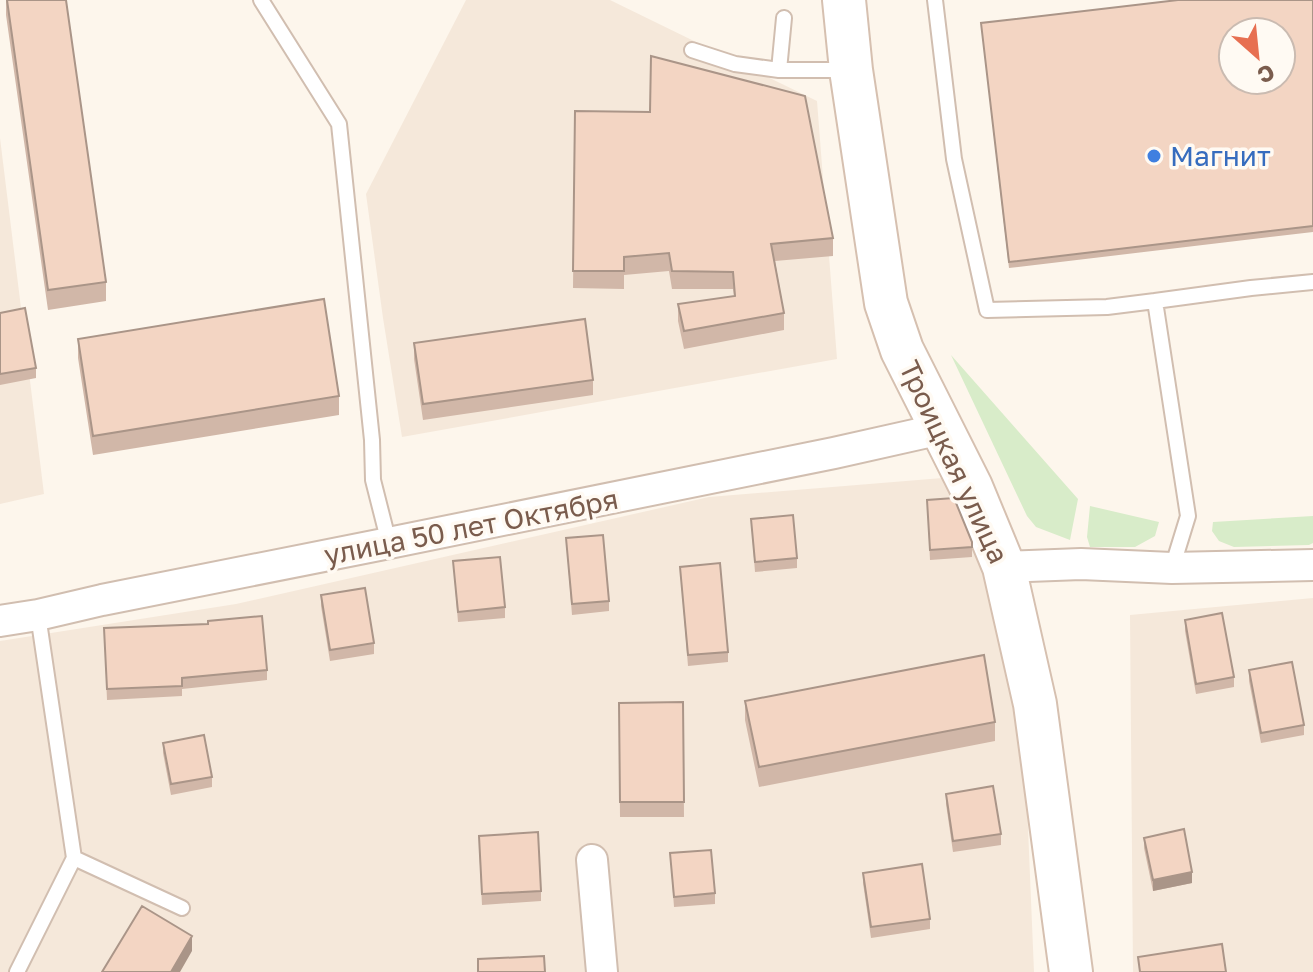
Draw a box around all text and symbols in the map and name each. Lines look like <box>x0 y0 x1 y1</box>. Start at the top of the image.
north arrow <box>1217 16 1297 96</box>
text: С <box>1253 59 1279 90</box>
place label: Магнит <box>1170 139 1271 172</box>
marker: Магнит <box>1145 147 1163 165</box>
street label: Троицкая улица <box>893 355 1016 568</box>
street label: улица 50 лет Октября <box>321 482 621 571</box>

